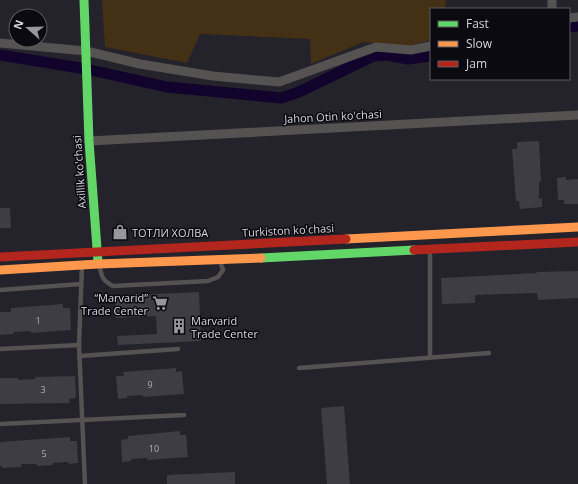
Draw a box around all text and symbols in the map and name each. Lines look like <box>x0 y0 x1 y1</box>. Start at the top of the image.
north arrow <box>8 8 48 48</box>
legend <box>430 8 570 80</box>
text: Fast <box>466 15 489 32</box>
text: N <box>10 18 27 31</box>
text: Slow <box>466 35 493 52</box>
text: Jam <box>465 55 487 72</box>
street label: Jahon Otin ko'chasi <box>283 106 382 126</box>
street label: Axillik ko'chasi <box>69 135 89 209</box>
street label: Turkiston ko'chasi <box>242 220 334 240</box>
shop icon: ТОТЛИ ХОЛВА <box>111 223 129 241</box>
place label: ТОТЛИ ХОЛВА <box>132 225 208 240</box>
place label: “Marvarid” Trade Center <box>81 290 148 318</box>
supermarket icon: “Marvarid” Trade Center <box>151 294 169 312</box>
place label: Marvarid Trade Center <box>191 313 258 341</box>
house number: 1 <box>35 314 41 327</box>
building icon: Marvarid Trade Center <box>170 317 188 335</box>
house number: 9 <box>147 378 153 391</box>
house number: 3 <box>40 383 46 396</box>
house number: 10 <box>149 442 159 455</box>
house number: 5 <box>41 447 47 460</box>

